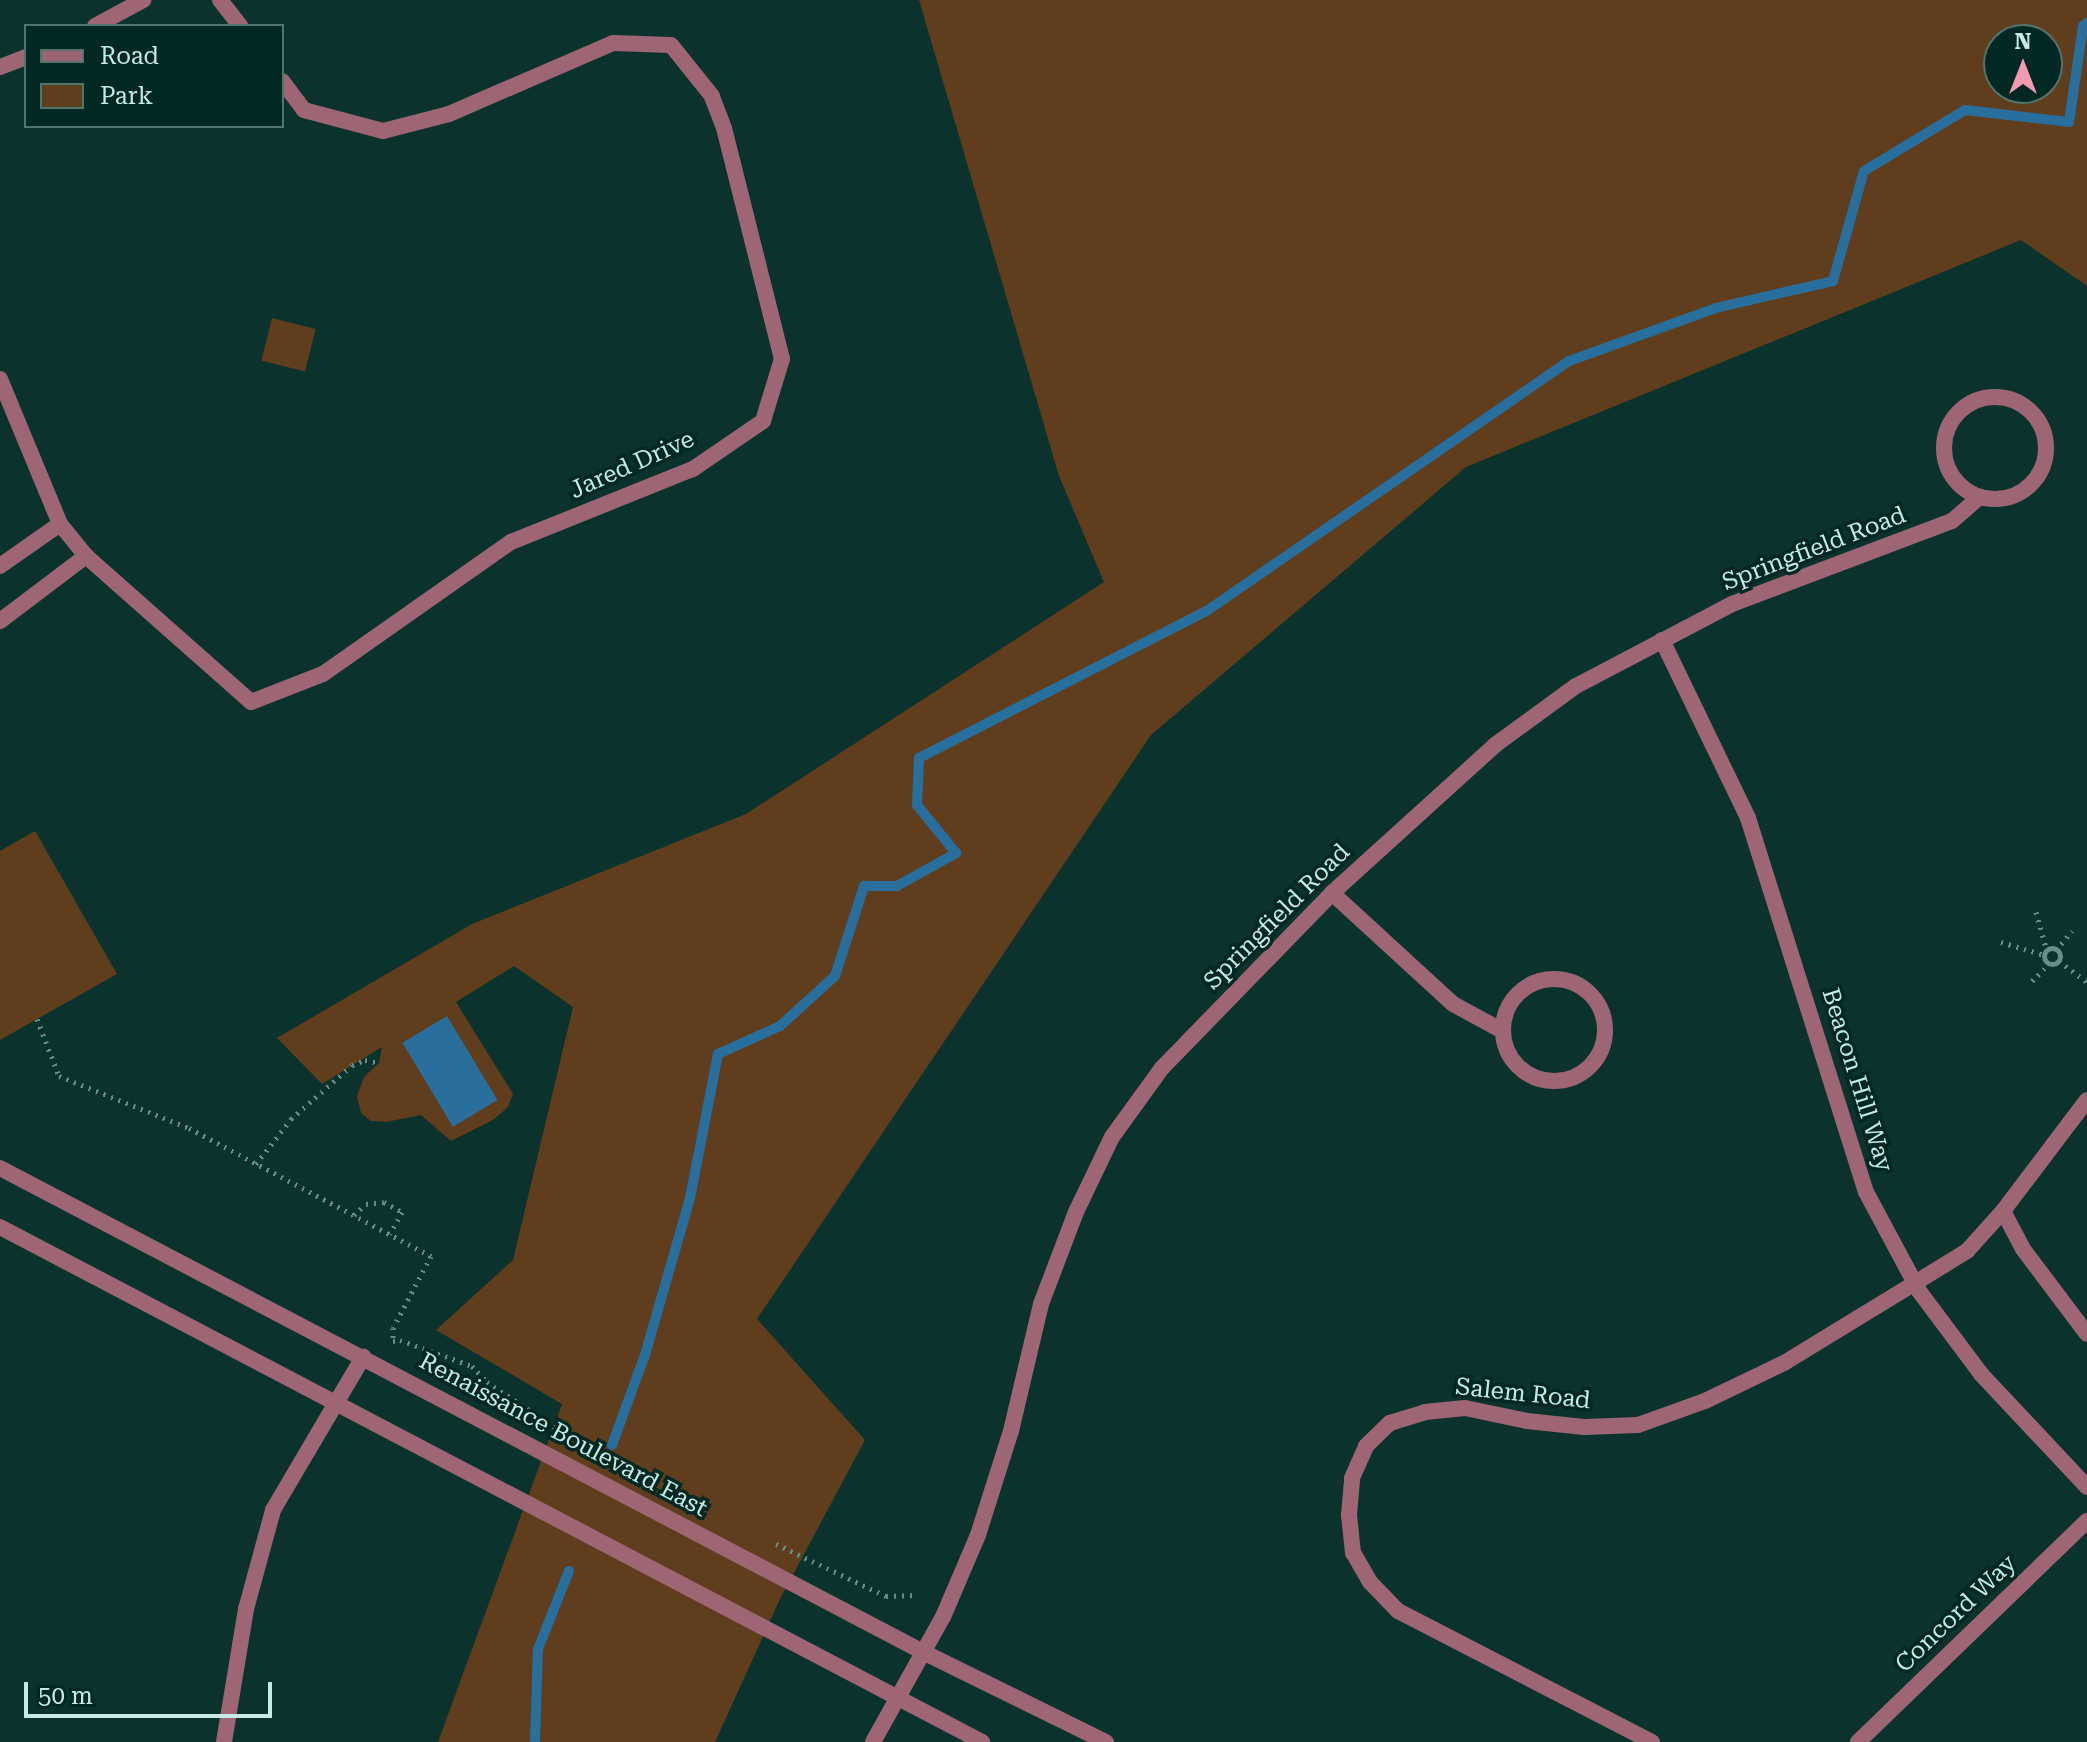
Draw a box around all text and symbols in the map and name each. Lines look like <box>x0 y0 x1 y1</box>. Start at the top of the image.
legend <box>24 24 284 128</box>
north arrow <box>1983 24 2063 104</box>
text: N <box>2015 29 2031 54</box>
text: Road <box>100 42 159 70</box>
text: Park <box>100 82 153 110</box>
street label: Jared Drive <box>565 425 699 505</box>
street label: Springfield Road <box>1718 501 1910 597</box>
street label: Springfield Road <box>1198 838 1356 996</box>
street label: Beacon Hill Way <box>1815 985 1899 1175</box>
street label: Renaissance Boulevard East <box>414 1347 712 1523</box>
street label: Salem Road <box>1454 1373 1592 1415</box>
street label: Concord Way <box>1890 1549 2022 1679</box>
scale bar <box>28 1666 276 1716</box>
text: 50 m <box>38 1682 93 1710</box>

